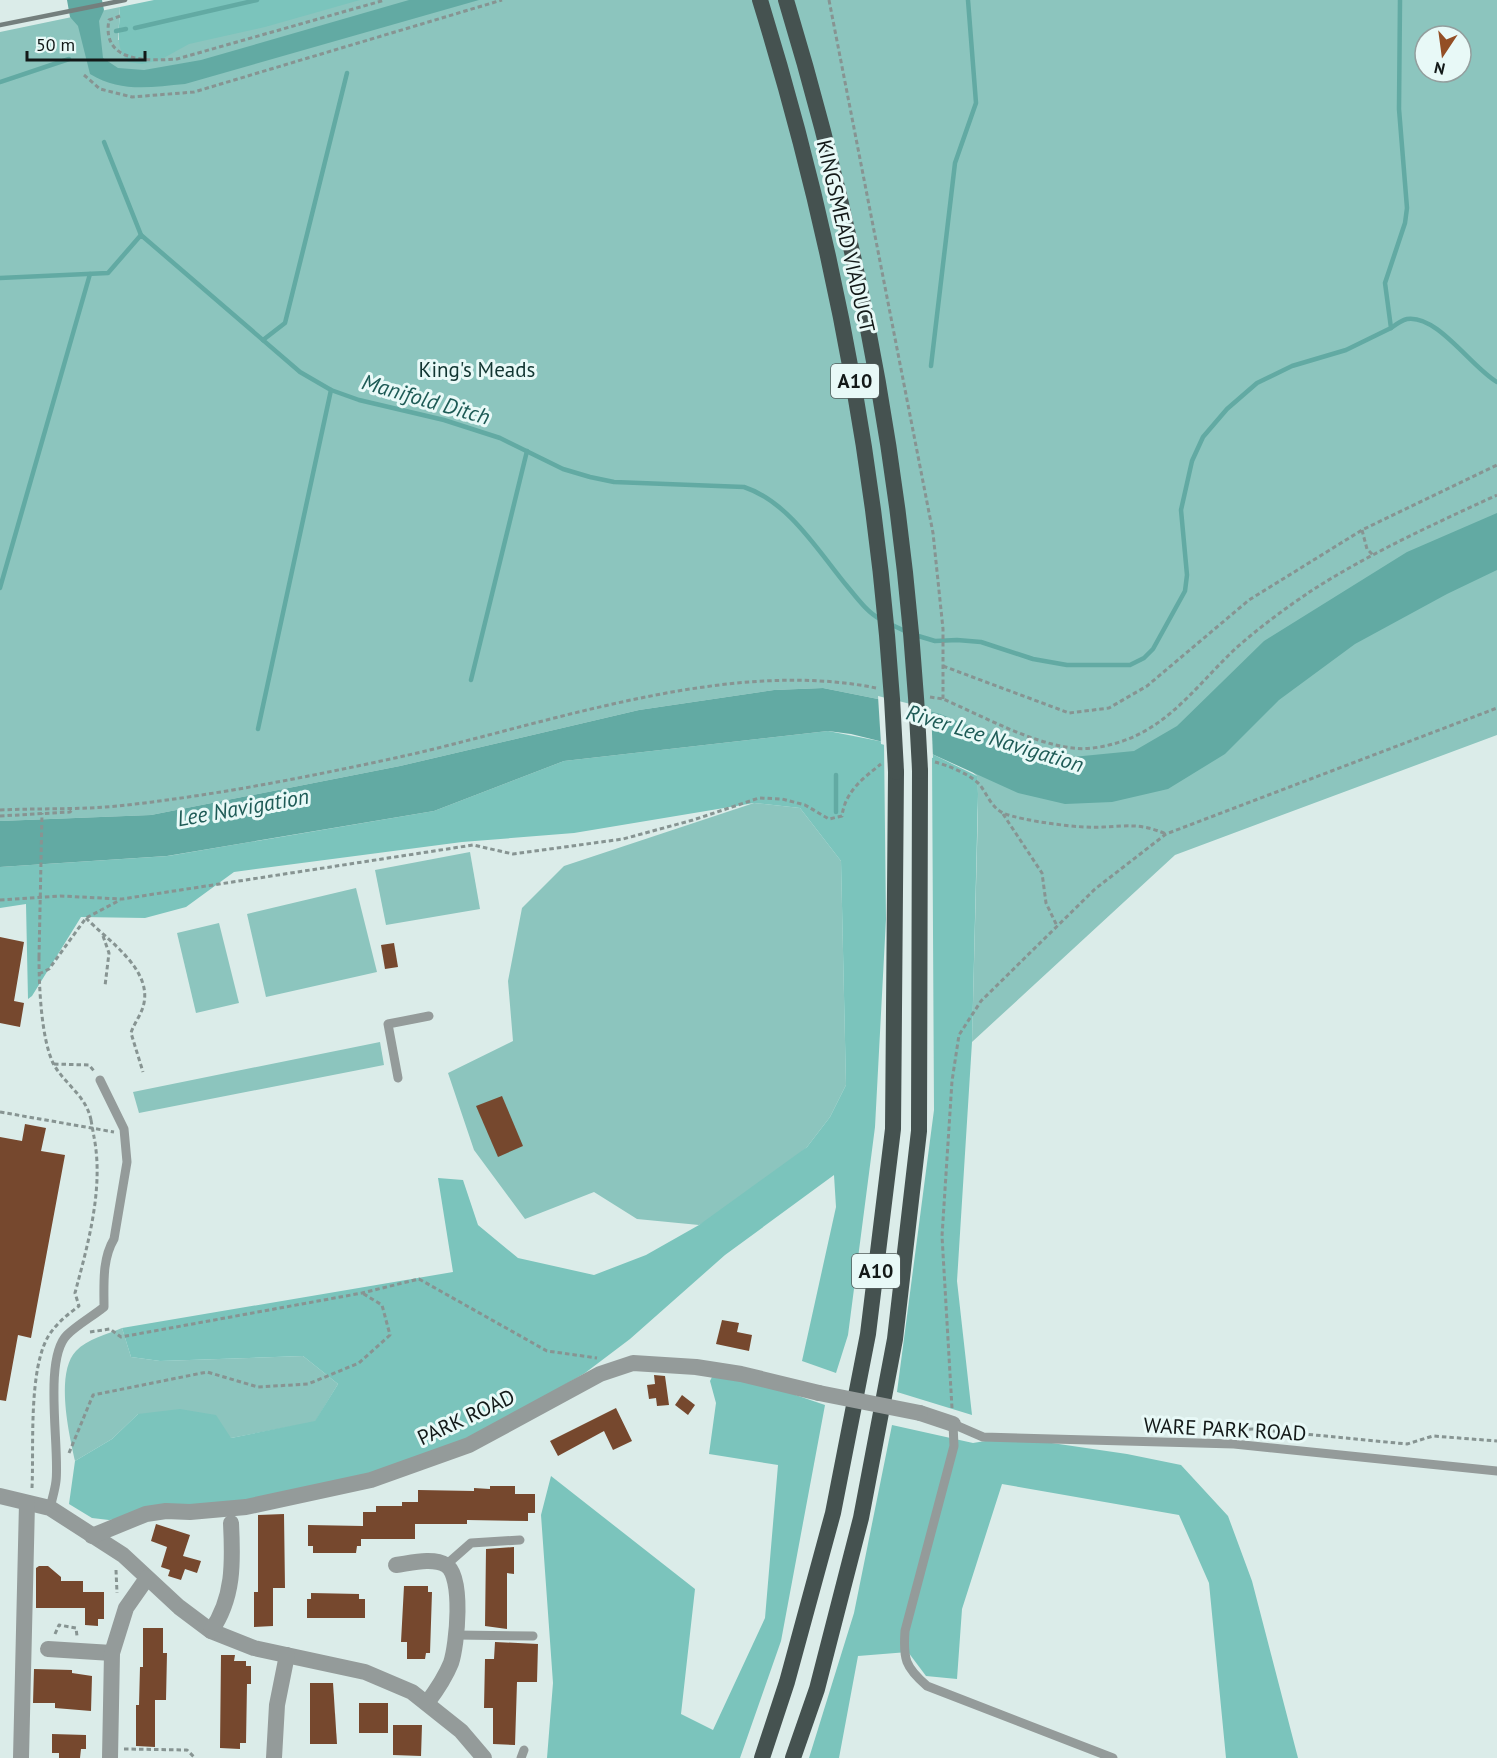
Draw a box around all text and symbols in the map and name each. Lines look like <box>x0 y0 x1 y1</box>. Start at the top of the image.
scale bar <box>27 24 146 62</box>
north arrow <box>1413 24 1473 84</box>
text: 50 m <box>36 33 75 56</box>
text: N <box>1432 58 1447 80</box>
street label: KINGSMEAD VIADUCT <box>811 137 881 335</box>
park label: King's Meads <box>419 356 535 383</box>
road number: A10 <box>831 364 879 398</box>
water label: Manifold Ditch <box>359 367 493 431</box>
water label: River Lee Navigation <box>903 698 1087 778</box>
water label: Lee Navigation <box>175 782 311 832</box>
road number: A10 <box>852 1254 900 1288</box>
street label: PARK ROAD <box>413 1383 519 1451</box>
street label: WARE PARK ROAD <box>1143 1411 1307 1447</box>

